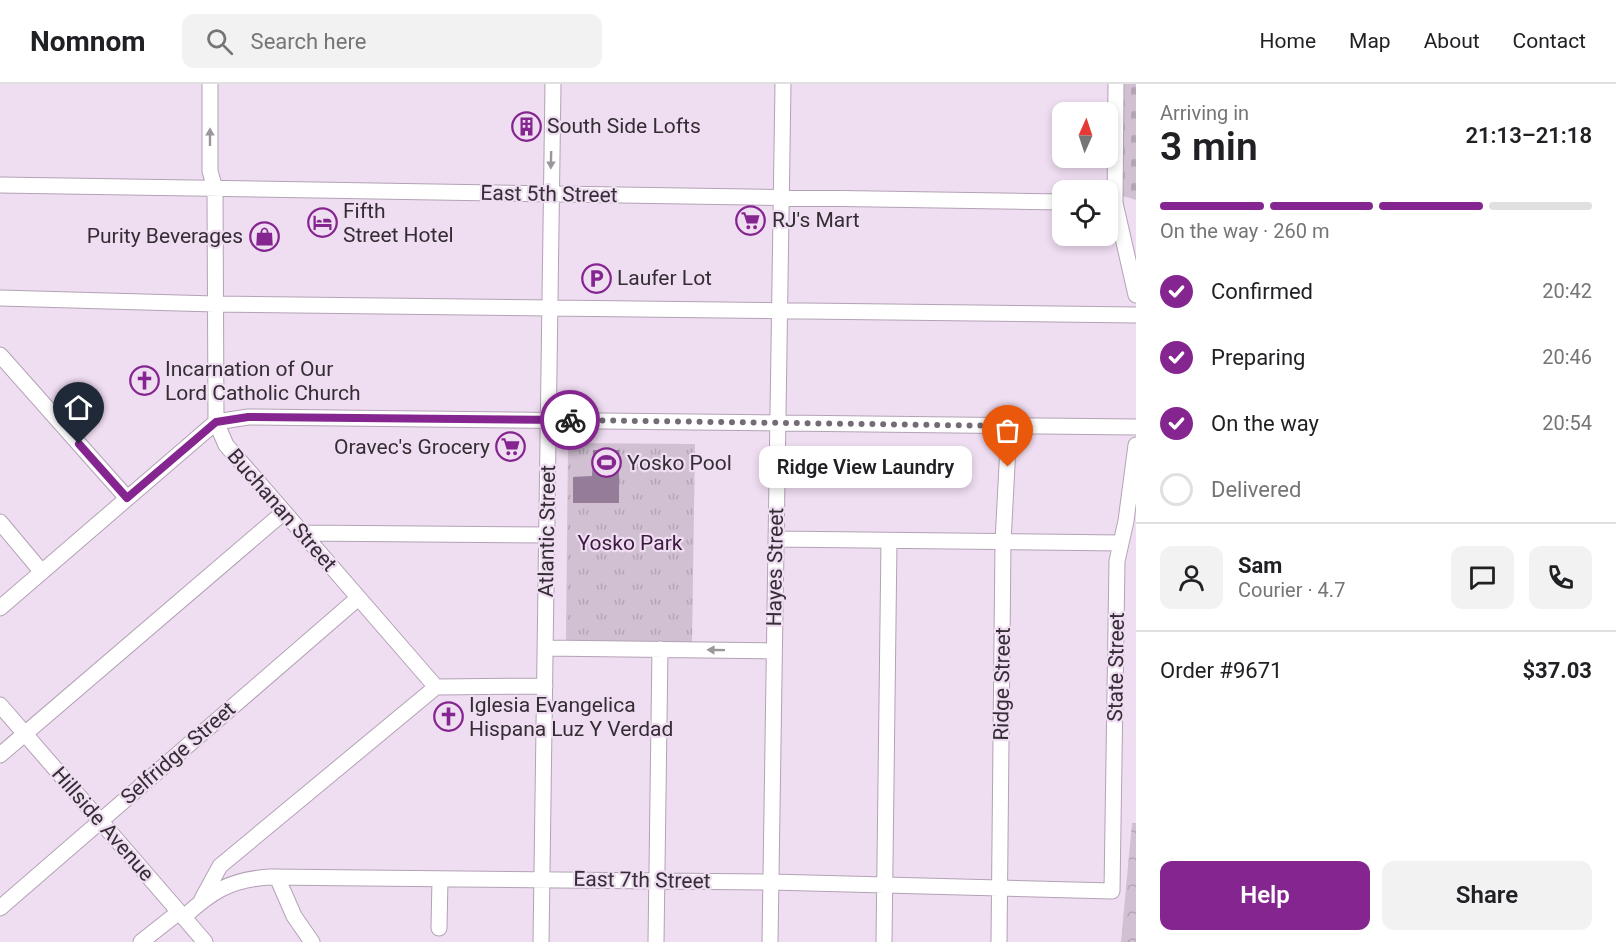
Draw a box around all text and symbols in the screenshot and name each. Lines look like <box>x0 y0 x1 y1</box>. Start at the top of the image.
search box <box>182 14 602 68</box>
text: Nomnom <box>30 25 146 58</box>
icon: search <box>203 25 236 58</box>
text: Search here <box>251 29 366 54</box>
text: Home <box>1260 29 1316 53</box>
text: Map <box>1349 29 1391 53</box>
text: About <box>1424 29 1480 53</box>
text: Contact <box>1513 29 1586 53</box>
text: Arriving in <box>1160 101 1249 125</box>
north arrow <box>1052 102 1118 168</box>
map controls <box>1052 102 1118 246</box>
building icon: South Side Lofts <box>510 110 542 142</box>
place label: South Side Lofts <box>547 114 701 138</box>
text: 21:13–21:18 <box>1465 123 1592 148</box>
text: 3 min <box>1160 124 1258 170</box>
one-way arrow <box>205 127 215 146</box>
one-way arrow <box>547 150 556 169</box>
button: locate <box>1052 180 1118 246</box>
street label: East 5th Street <box>480 181 618 207</box>
place label: Fifth Street Hotel <box>343 199 454 247</box>
supermarket icon: RJ's Mart <box>735 204 767 236</box>
hotel icon: Fifth Street Hotel <box>306 207 338 239</box>
place label: RJ's Mart <box>772 208 860 232</box>
text: On the way · 260 m <box>1160 219 1329 243</box>
shop icon: Purity Beverages <box>248 220 280 252</box>
place label: Purity Beverages <box>87 224 243 248</box>
parking icon: Laufer Lot <box>580 262 612 294</box>
place label: Laufer Lot <box>617 266 712 290</box>
icon: check <box>1160 275 1193 308</box>
text: Confirmed <box>1211 279 1313 304</box>
text: 20:42 <box>1542 279 1592 303</box>
icon: check <box>1160 341 1193 374</box>
text: Preparing <box>1211 345 1305 370</box>
text: 20:46 <box>1542 345 1592 369</box>
place label: Incarnation of Our Lord Catholic Church <box>165 357 360 405</box>
church icon: Incarnation of Our Lord Catholic Church <box>128 365 160 397</box>
pin <box>53 382 104 444</box>
courier <box>540 390 600 450</box>
icon: home <box>62 391 95 424</box>
icon: bike <box>554 404 587 437</box>
pin <box>982 405 1033 467</box>
icon: check <box>1160 407 1193 440</box>
text: On the way <box>1211 411 1319 436</box>
text: 20:54 <box>1542 411 1592 435</box>
icon: bag <box>991 414 1024 447</box>
supermarket icon: Oravec's Grocery <box>495 431 527 463</box>
place label: Oravec's Grocery <box>334 435 490 459</box>
street label: Buchanan Street <box>222 444 342 576</box>
callout: Ridge View Laundry <box>759 446 972 488</box>
sports icon: Yosko Pool <box>590 447 622 479</box>
place label: Yosko Pool <box>627 451 732 475</box>
text: Ridge View Laundry <box>777 455 954 479</box>
street label: Atlantic Street <box>534 465 560 597</box>
text: Delivered <box>1211 477 1301 502</box>
street label: Hayes Street <box>762 507 788 627</box>
park label: Yosko Park <box>578 531 683 555</box>
button: person <box>1160 546 1223 609</box>
button: chat <box>1451 546 1514 609</box>
button: phone <box>1529 546 1592 609</box>
text: Sam <box>1238 553 1282 578</box>
text: Courier · 4.7 <box>1238 578 1345 602</box>
street label: State Street <box>1103 612 1129 722</box>
street label: Ridge Street <box>989 627 1015 741</box>
one-way arrow <box>706 645 725 655</box>
text: Order #9671 <box>1160 658 1282 683</box>
text: $37.03 <box>1523 658 1592 683</box>
place label: Iglesia Evangelica Hispana Luz Y Verdad <box>469 693 673 741</box>
street label: Selfridge Street <box>116 697 240 809</box>
church icon: Iglesia Evangelica Hispana Luz Y Verdad <box>432 701 464 733</box>
street label: Hillside Avenue <box>47 762 159 886</box>
button: Help <box>1160 861 1370 930</box>
button: Share <box>1382 861 1592 930</box>
street label: East 7th Street <box>573 867 711 893</box>

